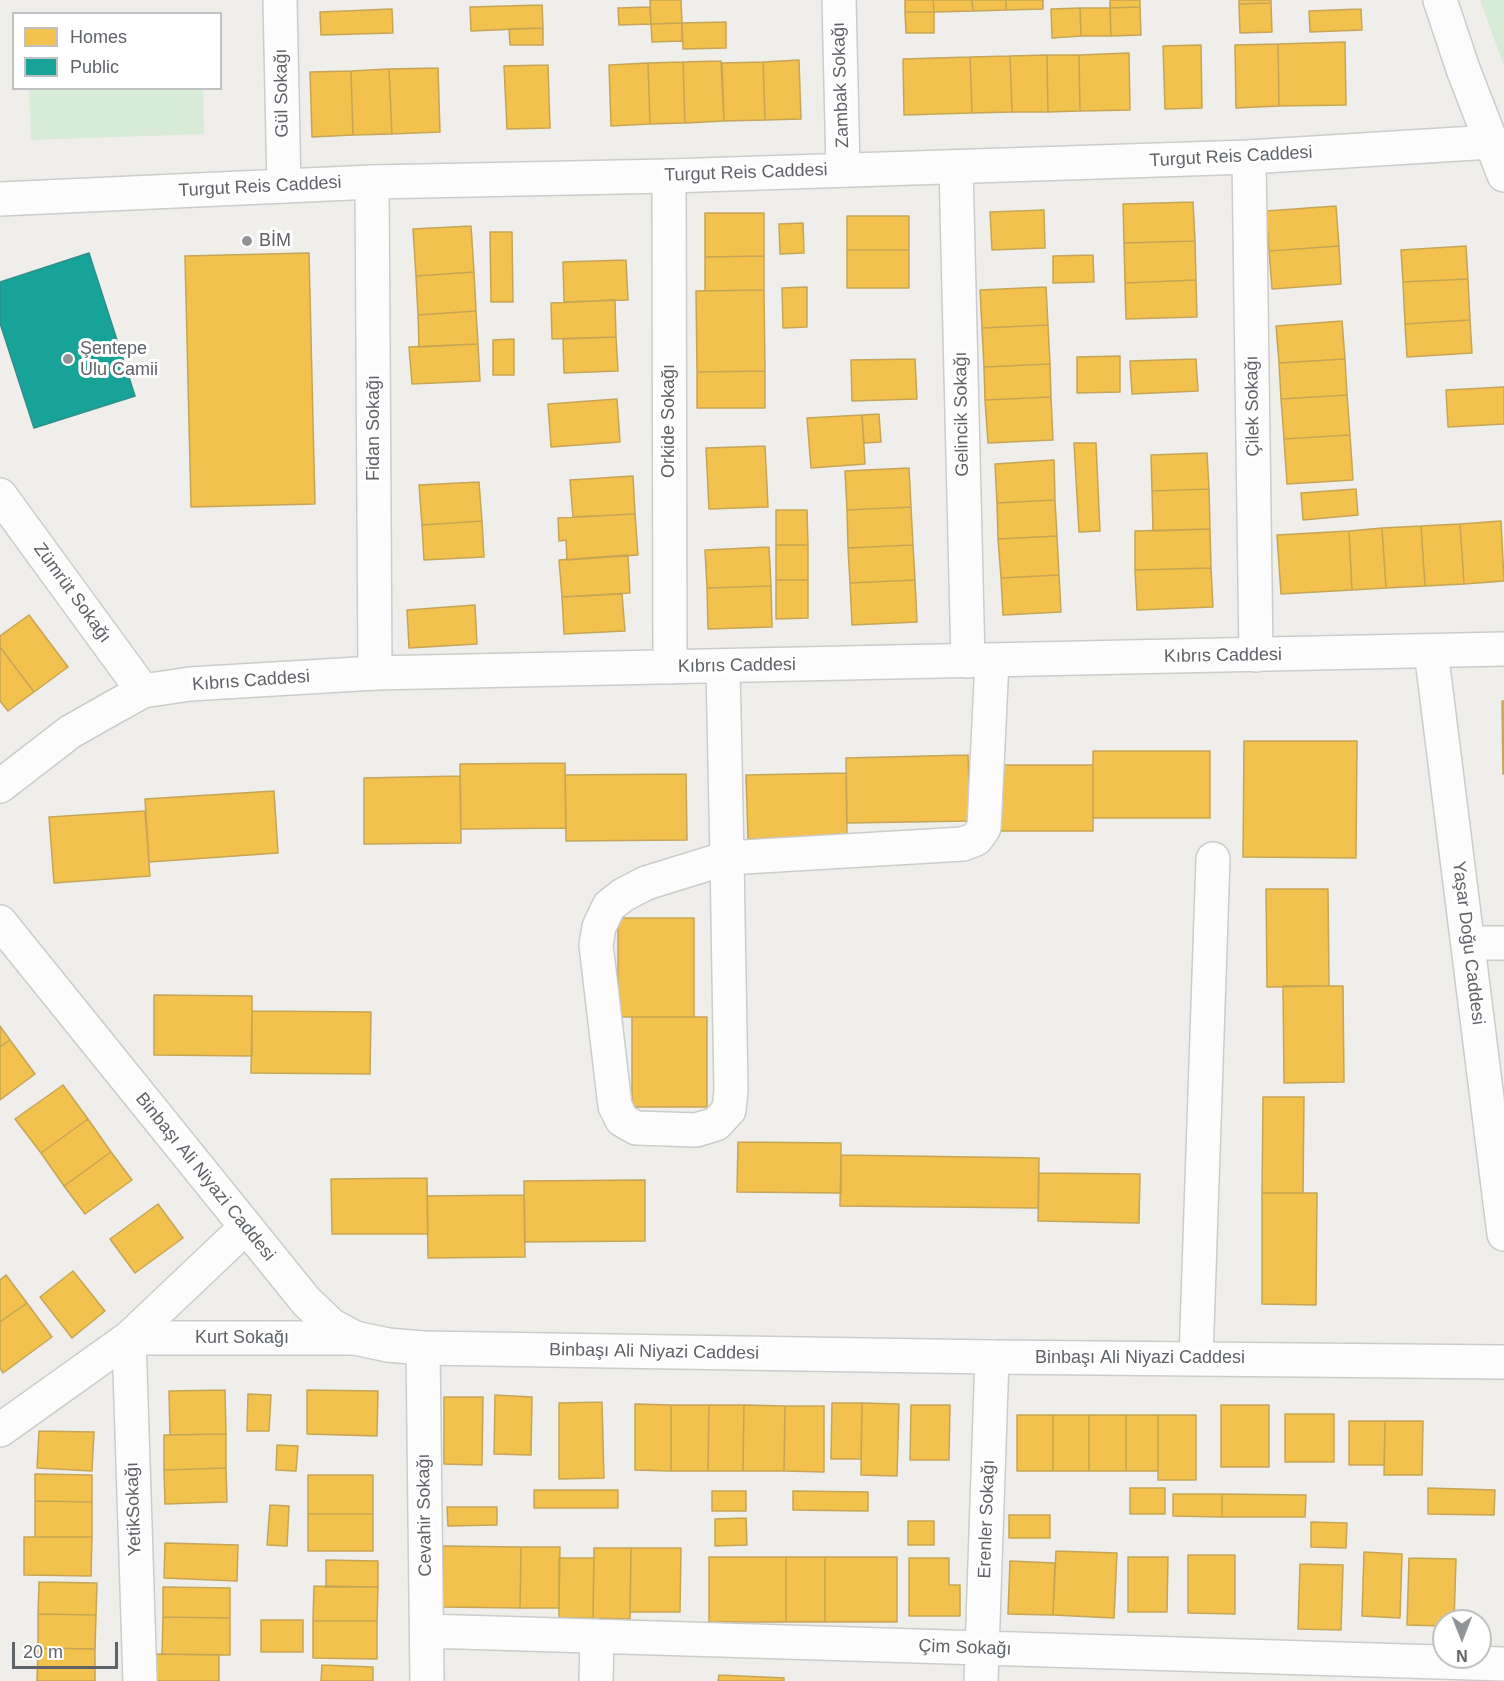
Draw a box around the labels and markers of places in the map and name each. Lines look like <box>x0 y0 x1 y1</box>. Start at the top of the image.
place label: BİM <box>259 230 291 252</box>
marker: BİM <box>240 234 254 248</box>
place label: Şentepe Ulu Camii <box>80 338 158 380</box>
marker: Şentepe Ulu Camii <box>61 352 75 366</box>

